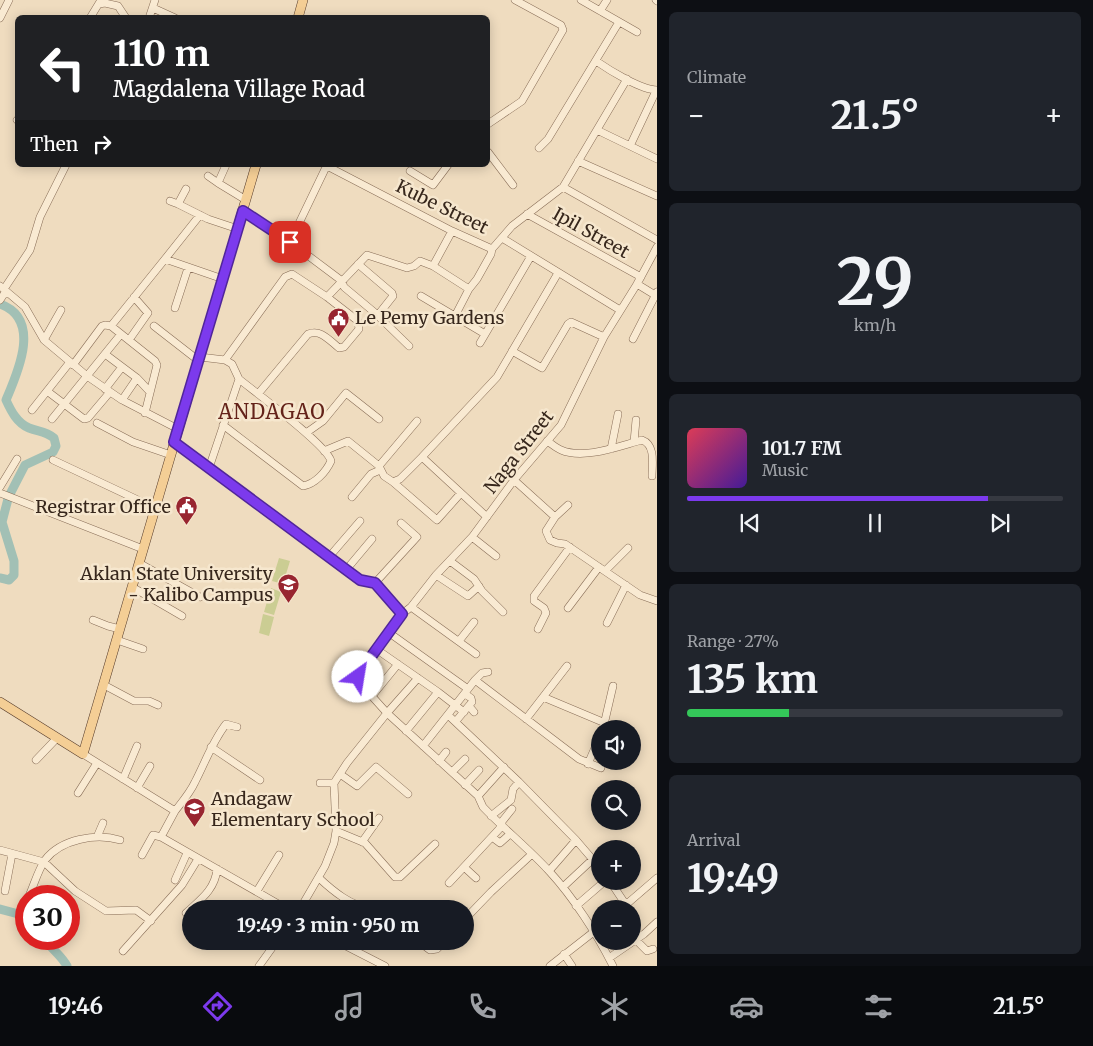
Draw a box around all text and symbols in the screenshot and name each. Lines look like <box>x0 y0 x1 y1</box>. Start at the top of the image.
text: 110 m <box>113 32 210 76</box>
icon: left <box>30 35 95 100</box>
text: Climate <box>687 67 746 87</box>
text: Magdalena Village Road <box>113 75 365 103</box>
text: 21.5° <box>831 92 919 139</box>
text: − <box>687 97 706 133</box>
text: + <box>1044 97 1063 133</box>
icon: right <box>88 130 116 158</box>
text: Then <box>30 132 78 156</box>
street label: Kube Street <box>392 174 492 239</box>
street label: Ipil Street <box>549 202 634 263</box>
pin <box>269 221 311 263</box>
icon: arrive <box>276 228 304 256</box>
text: 29 <box>836 241 914 323</box>
public building icon: Le Pemy Gardens <box>327 306 351 337</box>
place label: Le Pemy Gardens <box>355 306 504 329</box>
text: km/h <box>854 315 896 335</box>
district label: ANDAGAO <box>217 399 326 424</box>
street label: Naga Street <box>479 405 558 498</box>
text: 101.7 FM <box>762 436 842 460</box>
text: Music <box>762 460 808 480</box>
place label: Registrar Office <box>35 495 171 518</box>
public building icon: Registrar Office <box>175 495 199 526</box>
icon: previous <box>736 509 764 537</box>
icon: pause <box>861 509 889 537</box>
icon: next <box>986 509 1014 537</box>
place label: Aklan State University - Kalibo Campus <box>79 562 274 606</box>
school or university icon: Aklan State University - Kalibo Campus <box>277 572 301 603</box>
text: Range · 27% <box>687 631 779 651</box>
position arrow <box>331 650 383 702</box>
text: 135 km <box>687 656 818 703</box>
map controls <box>591 720 641 950</box>
button: sound <box>591 720 641 770</box>
button: search <box>591 780 641 830</box>
place label: Andagaw Elementary School <box>210 787 375 831</box>
school or university icon: Andagaw Elementary School <box>183 797 207 828</box>
text: Arrival <box>687 830 740 850</box>
button: + <box>591 840 641 890</box>
text: 19:49 <box>687 855 779 902</box>
speed limit sign: 30 <box>15 885 80 950</box>
button: − <box>591 900 641 950</box>
text: 19:49 · 3 min · 950 m <box>237 913 419 937</box>
icon: directions <box>200 989 235 1024</box>
icon: music <box>332 989 367 1024</box>
icon: phone <box>465 989 500 1024</box>
icon: climate <box>597 989 632 1024</box>
icon: car <box>729 989 764 1024</box>
icon: filters <box>861 989 896 1024</box>
text: 19:46 <box>49 992 103 1020</box>
text: 21.5° <box>993 992 1044 1020</box>

